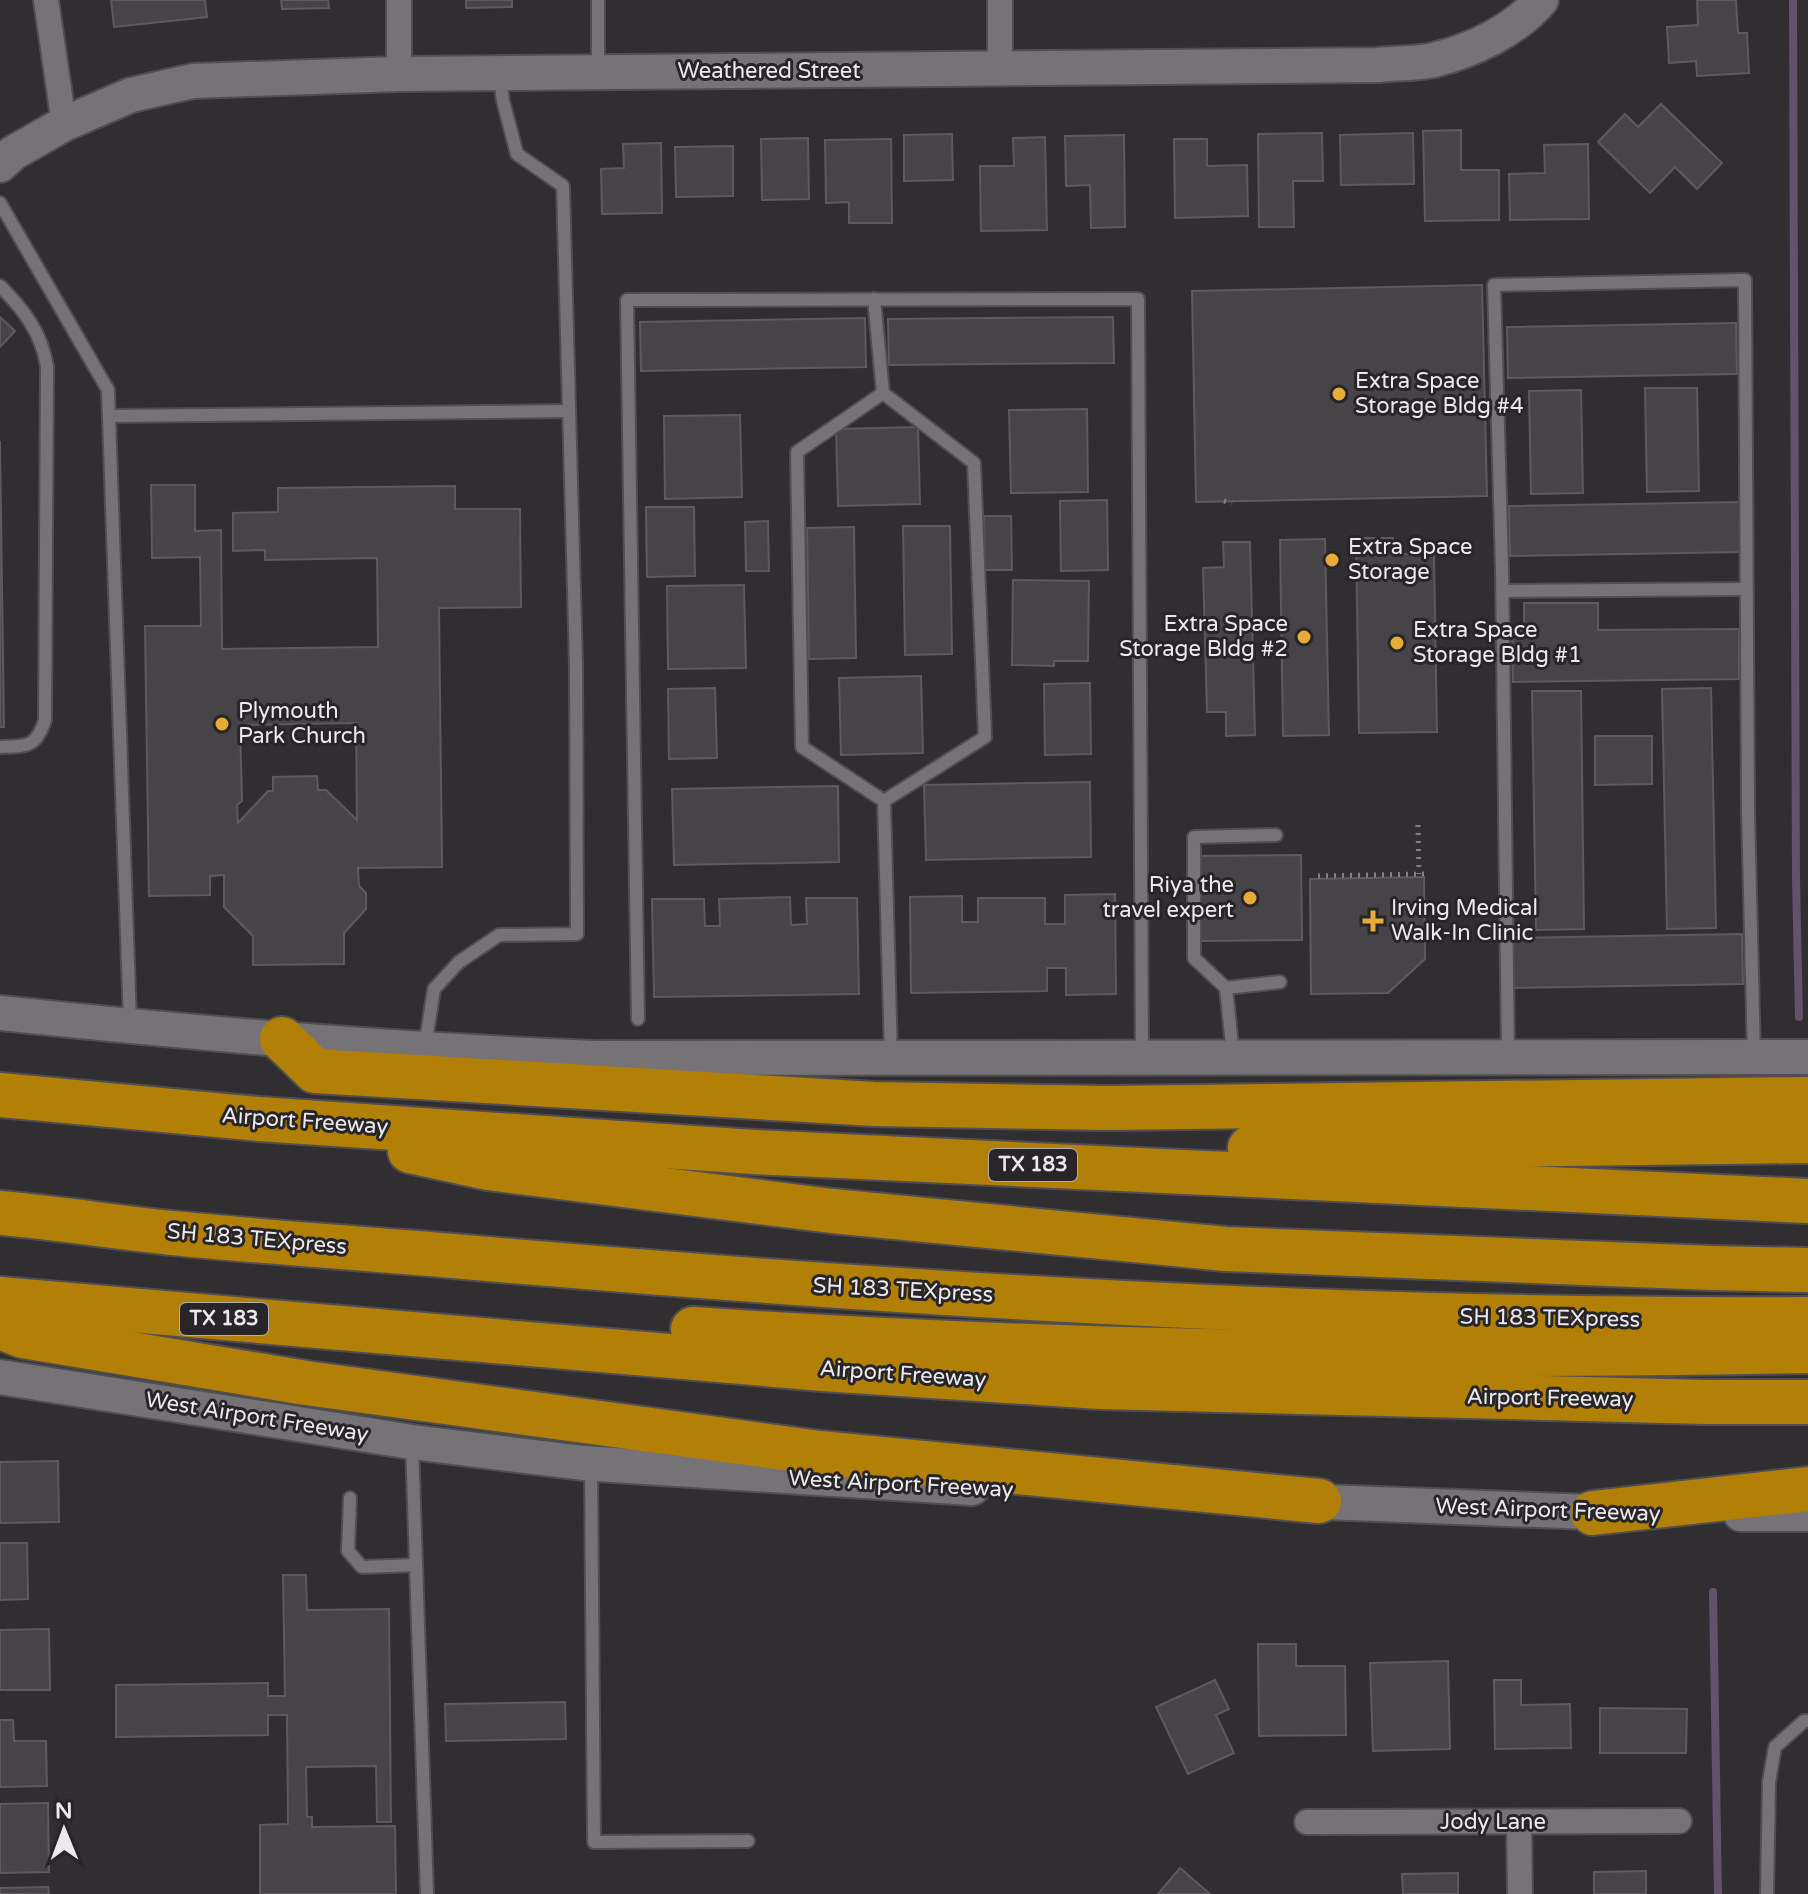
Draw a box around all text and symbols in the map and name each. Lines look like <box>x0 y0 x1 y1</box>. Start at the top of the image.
street label: Weathered Street <box>677 58 861 84</box>
place label: Extra Space Storage Bldg #4 <box>1355 368 1524 419</box>
marker: Extra Space Storage Bldg #4 <box>1330 385 1348 403</box>
place label: Extra Space Storage <box>1348 534 1473 585</box>
marker: Extra Space Storage <box>1323 551 1341 569</box>
place label: Extra Space Storage Bldg #2 <box>1119 611 1288 662</box>
place label: Extra Space Storage Bldg #1 <box>1413 617 1582 668</box>
marker: Extra Space Storage Bldg #2 <box>1295 628 1313 646</box>
marker: Extra Space Storage Bldg #1 <box>1388 634 1406 652</box>
place label: Plymouth Park Church <box>238 698 366 749</box>
marker: Plymouth Park Church <box>213 715 231 733</box>
place label: Riya the travel expert <box>1102 872 1234 923</box>
marker: Riya the travel expert <box>1241 889 1259 907</box>
place label: Irving Medical Walk-In Clinic <box>1391 895 1538 946</box>
marker: Irving Medical Walk-In Clinic <box>1362 910 1384 932</box>
street label: Airport Freeway <box>221 1102 389 1140</box>
road number: TX 183 <box>989 1149 1077 1181</box>
street label: SH 183 TEXpress <box>166 1218 348 1260</box>
street label: SH 183 TEXpress <box>812 1272 994 1308</box>
road number: TX 183 <box>180 1303 268 1335</box>
street label: SH 183 TEXpress <box>1459 1303 1641 1333</box>
street label: Airport Freeway <box>819 1355 987 1393</box>
street label: Airport Freeway <box>1466 1384 1634 1412</box>
street label: West Airport Freeway <box>144 1387 370 1447</box>
street label: West Airport Freeway <box>788 1465 1014 1503</box>
street label: West Airport Freeway <box>1435 1493 1661 1527</box>
north arrow <box>24 1790 104 1870</box>
text: N <box>55 1798 73 1824</box>
street label: Jody Lane <box>1440 1809 1546 1835</box>

